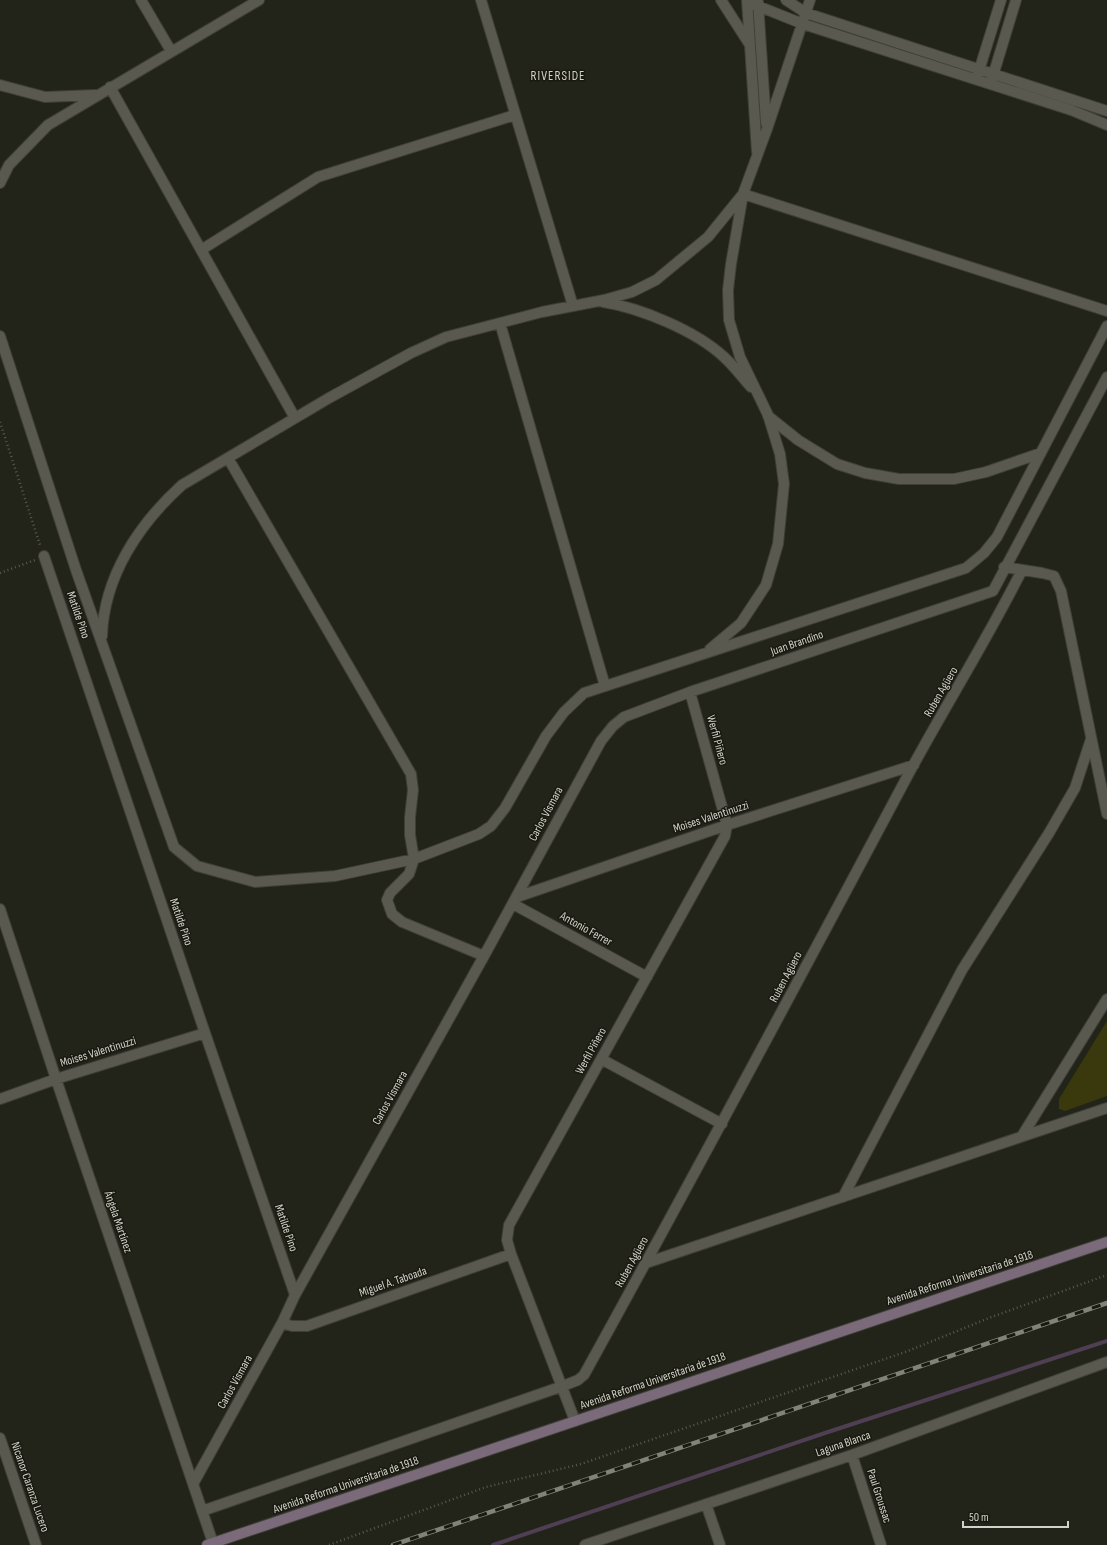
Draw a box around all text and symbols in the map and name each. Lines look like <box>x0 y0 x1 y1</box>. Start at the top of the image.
district label: RIVERSIDE <box>531 68 585 84</box>
street label: Matilde Pino <box>63 589 93 641</box>
street label: Juan Brandino <box>768 627 825 659</box>
street label: Ruben Agüero <box>921 664 961 720</box>
street label: Werfil Piñero <box>703 713 731 767</box>
street label: Carlos Vismara <box>525 784 567 844</box>
street label: Moises Valentinuzzi <box>671 798 751 836</box>
street label: Matilde Pino <box>166 896 196 948</box>
street label: Antonio Ferrer <box>556 908 615 950</box>
street label: Ruben Agüero <box>766 949 806 1005</box>
street label: Werfil Piñero <box>572 1025 610 1077</box>
street label: Moises Valentinuzzi <box>58 1033 138 1071</box>
street label: Carlos Vismara <box>369 1068 411 1128</box>
street label: Ángela Martínez <box>100 1188 136 1256</box>
street label: Matilde Pino <box>271 1202 301 1254</box>
street label: Ruben Agüero <box>612 1234 652 1290</box>
street label: Avenida Reforma Universitaria de 1918 <box>884 1247 1035 1309</box>
street label: Miguel A. Taboada <box>357 1263 429 1301</box>
street label: Avenida Reforma Universitaria de 1918 <box>577 1349 728 1413</box>
street label: Carlos Vismara <box>214 1352 256 1412</box>
street label: Laguna Blanca <box>814 1427 873 1460</box>
street label: Nicanor Caranza Lucero <box>8 1440 52 1534</box>
street label: Avenida Reforma Universitaria de 1918 <box>270 1453 421 1517</box>
street label: Paul Groussac <box>863 1467 895 1525</box>
scale bar <box>963 1503 1068 1529</box>
text: 50 m <box>969 1510 989 1525</box>

